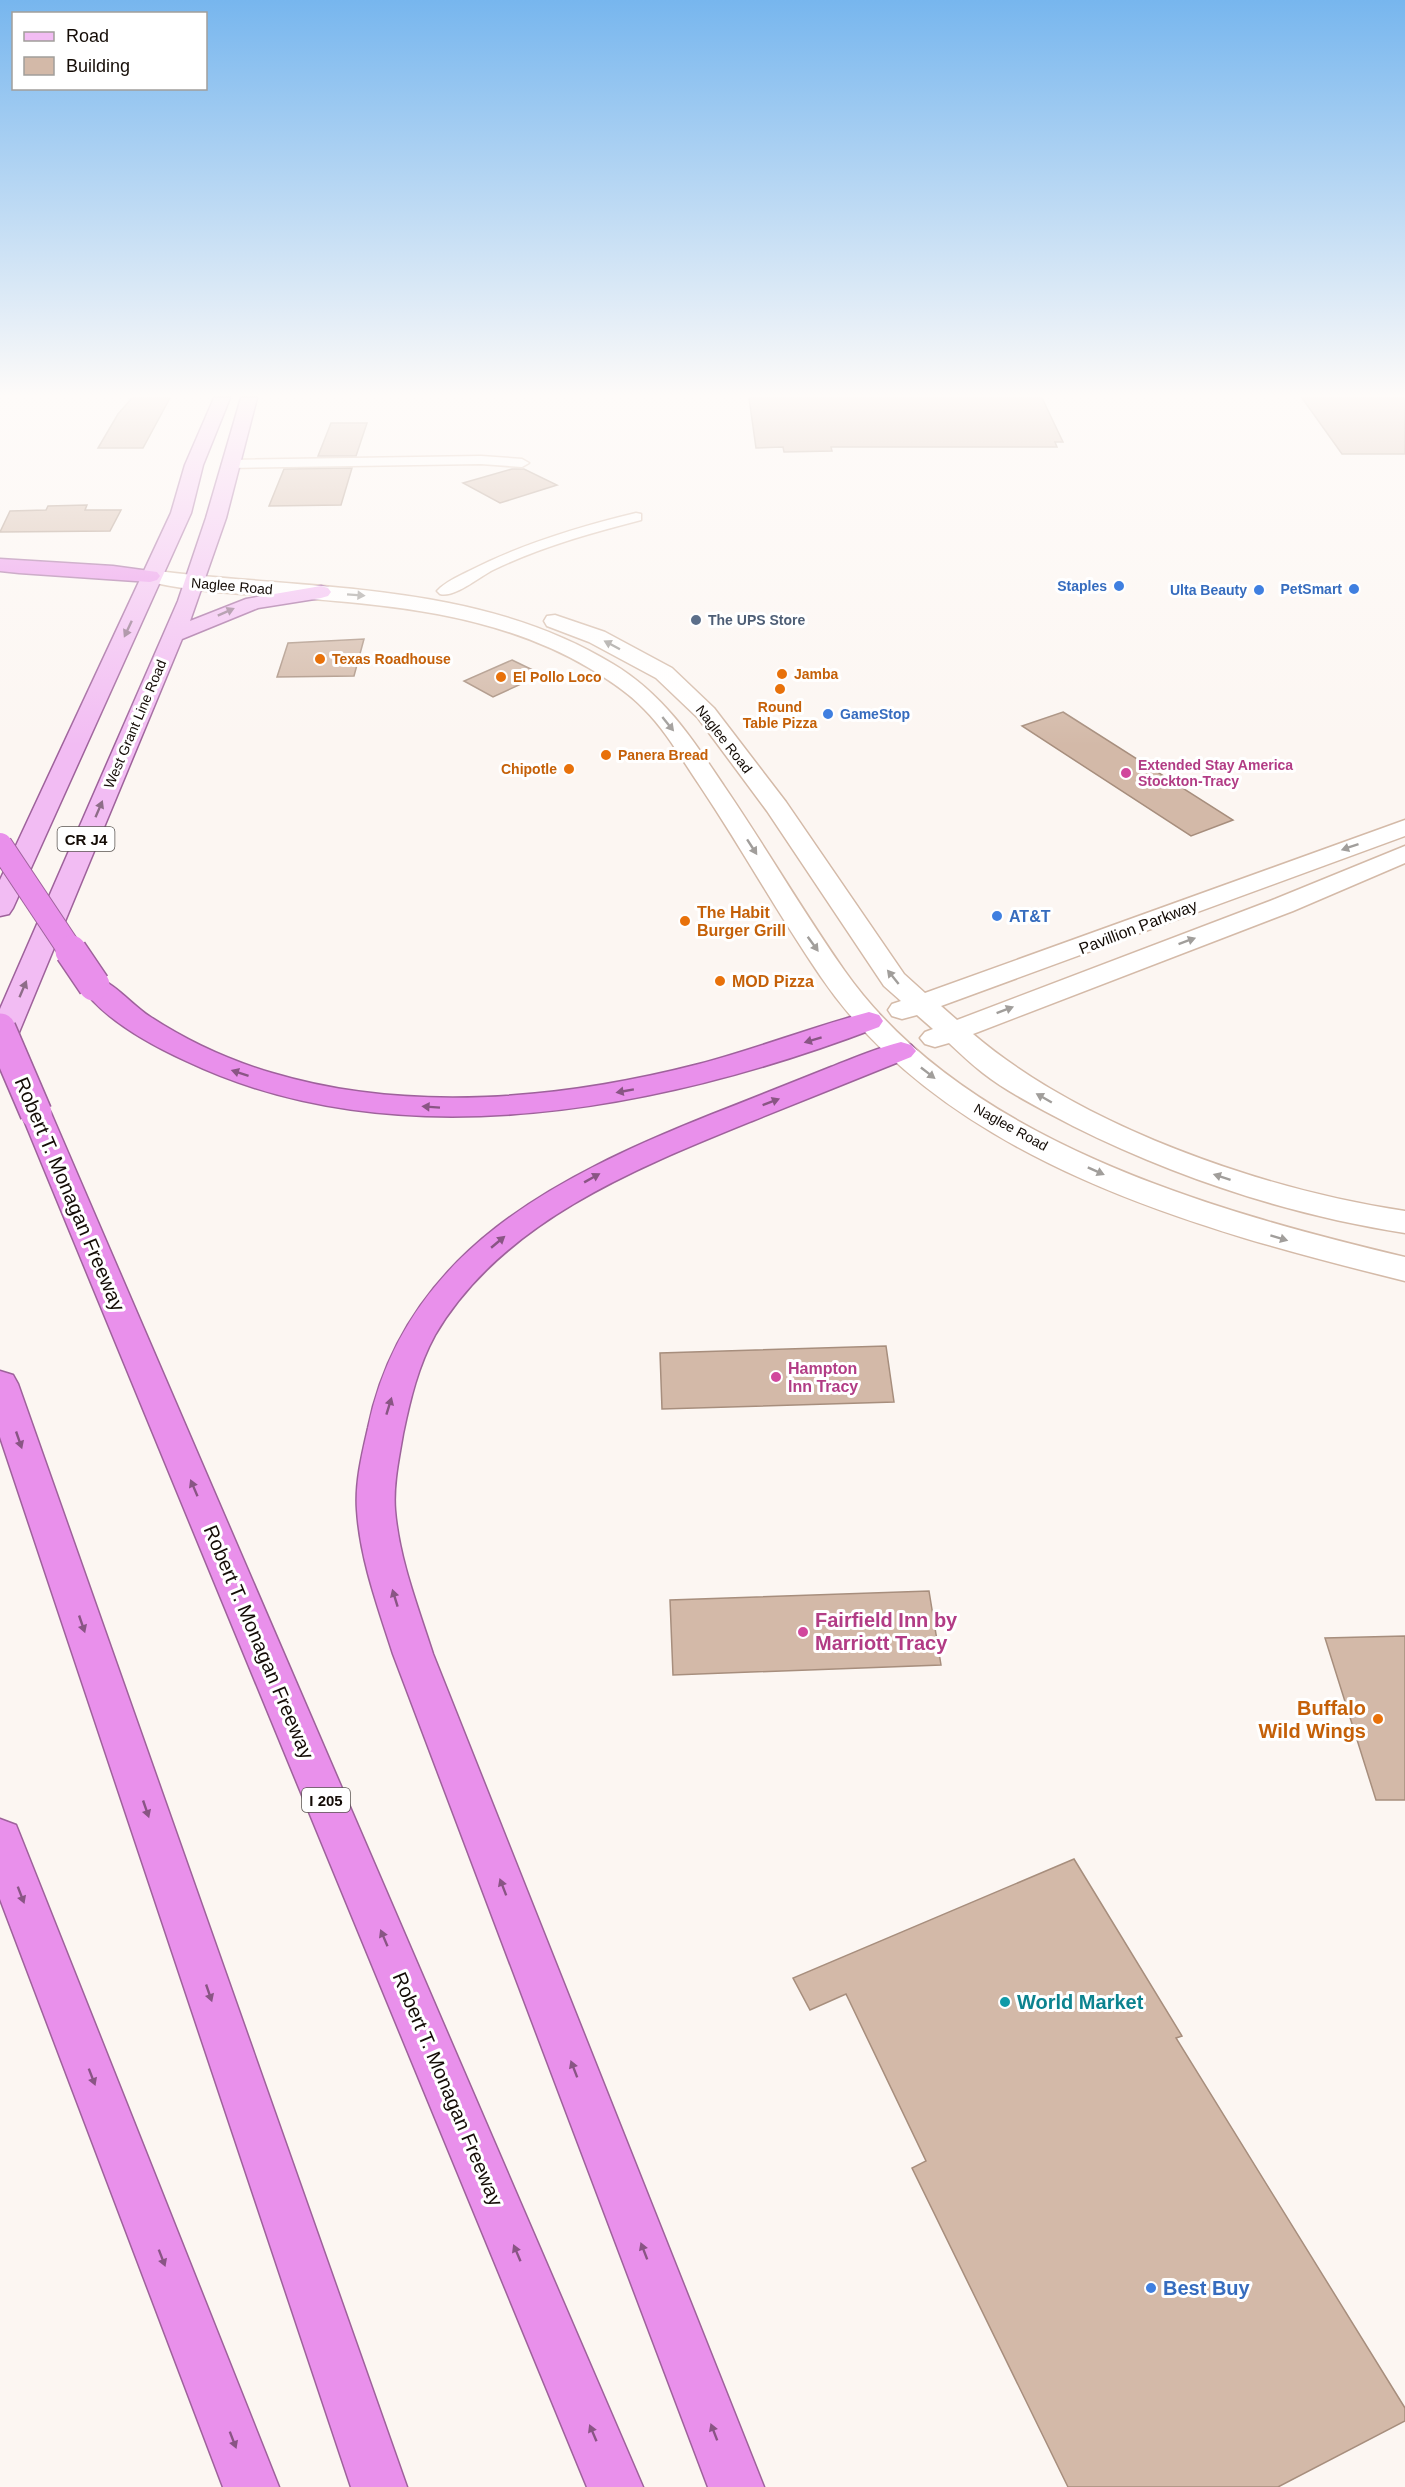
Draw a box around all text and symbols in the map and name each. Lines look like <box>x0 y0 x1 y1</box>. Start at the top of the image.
legend <box>12 12 207 90</box>
text: Road <box>66 26 109 46</box>
text: Building <box>66 56 130 76</box>
street label: Naglee Road <box>191 574 273 598</box>
place label: Staples <box>1057 578 1107 594</box>
marker: Staples <box>1112 579 1126 593</box>
place label: PetSmart <box>1281 581 1342 597</box>
place label: Ulta Beauty <box>1170 582 1247 598</box>
marker: PetSmart <box>1347 582 1361 596</box>
marker: Ulta Beauty <box>1252 583 1266 597</box>
one-way arrow <box>347 590 366 600</box>
one-way arrow <box>217 608 234 617</box>
place label: The UPS Store <box>708 612 805 628</box>
marker: The UPS Store <box>689 613 703 627</box>
one-way arrow <box>123 621 132 638</box>
one-way arrow <box>604 641 621 650</box>
place label: Texas Roadhouse <box>332 651 451 667</box>
marker: Texas Roadhouse <box>313 652 327 666</box>
street label: West Grant Line Road <box>101 657 169 791</box>
place label: Jamba <box>794 666 839 682</box>
marker: Jamba <box>775 667 789 681</box>
place label: El Pollo Loco <box>513 669 602 685</box>
marker: El Pollo Loco <box>494 670 508 684</box>
marker: Round Table Pizza <box>773 682 787 696</box>
place label: Round Table Pizza <box>743 699 817 731</box>
street label: Naglee Road <box>693 702 755 776</box>
place label: GameStop <box>840 706 910 722</box>
marker: GameStop <box>821 707 835 721</box>
one-way arrow <box>661 717 674 732</box>
place label: Panera Bread <box>618 747 708 763</box>
marker: Panera Bread <box>599 748 613 762</box>
place label: Extended Stay America Stockton-Tracy <box>1138 757 1293 789</box>
place label: Chipotle <box>501 761 557 777</box>
marker: Chipotle <box>562 762 576 776</box>
marker: Extended Stay America Stockton-Tracy <box>1119 766 1133 780</box>
one-way arrow <box>95 800 104 818</box>
road number: CR J4 <box>58 827 115 851</box>
one-way arrow <box>746 838 758 854</box>
one-way arrow <box>1341 843 1359 853</box>
street label: Pavillion Parkway <box>1076 897 1200 957</box>
place label: The Habit Burger Grill <box>697 904 786 939</box>
place label: AT&T <box>1009 908 1051 925</box>
marker: AT&T <box>990 909 1004 923</box>
marker: The Habit Burger Grill <box>678 914 692 928</box>
one-way arrow <box>1178 935 1196 945</box>
one-way arrow <box>806 936 818 951</box>
one-way arrow <box>886 969 899 985</box>
place label: MOD Pizza <box>732 973 814 990</box>
marker: MOD Pizza <box>713 974 727 988</box>
one-way arrow <box>18 979 28 997</box>
one-way arrow <box>996 1005 1014 1014</box>
one-way arrow <box>804 1036 822 1045</box>
one-way arrow <box>920 1066 936 1079</box>
one-way arrow <box>231 1068 249 1077</box>
street label: Robert T. Monagan Freeway <box>11 1074 129 1314</box>
one-way arrow <box>616 1087 635 1096</box>
one-way arrow <box>1036 1092 1052 1103</box>
one-way arrow <box>762 1097 780 1106</box>
street label: Naglee Road <box>971 1100 1051 1154</box>
one-way arrow <box>422 1103 441 1112</box>
one-way arrow <box>1087 1167 1104 1176</box>
one-way arrow <box>1213 1171 1231 1181</box>
one-way arrow <box>584 1173 600 1184</box>
one-way arrow <box>1270 1234 1288 1243</box>
one-way arrow <box>490 1236 505 1249</box>
place label: Hampton Inn Tracy <box>788 1360 858 1395</box>
marker: Hampton Inn Tracy <box>769 1370 783 1384</box>
one-way arrow <box>385 1397 394 1415</box>
one-way arrow <box>15 1431 24 1449</box>
one-way arrow <box>189 1478 199 1496</box>
street label: Robert T. Monagan Freeway <box>200 1522 318 1762</box>
one-way arrow <box>390 1589 399 1607</box>
place label: Fairfield Inn by Marriott Tracy <box>815 1609 958 1654</box>
one-way arrow <box>78 1615 88 1633</box>
marker: Fairfield Inn by Marriott Tracy <box>796 1625 810 1639</box>
place label: Buffalo Wild Wings <box>1259 1697 1366 1742</box>
marker: Buffalo Wild Wings <box>1371 1712 1385 1726</box>
road number: I 205 <box>302 1788 350 1812</box>
one-way arrow <box>141 1800 151 1818</box>
one-way arrow <box>498 1878 507 1896</box>
one-way arrow <box>17 1886 26 1904</box>
one-way arrow <box>379 1929 389 1947</box>
street label: Robert T. Monagan Freeway <box>389 1969 507 2209</box>
one-way arrow <box>205 1984 215 2002</box>
place label: World Market <box>1017 1991 1144 2013</box>
marker: World Market <box>998 1995 1012 2009</box>
one-way arrow <box>568 2060 578 2078</box>
one-way arrow <box>87 2068 97 2086</box>
one-way arrow <box>639 2241 649 2259</box>
one-way arrow <box>512 2244 522 2262</box>
one-way arrow <box>157 2250 167 2268</box>
place label: Best Buy <box>1163 2277 1251 2299</box>
marker: Best Buy <box>1144 2281 1158 2295</box>
one-way arrow <box>709 2423 719 2441</box>
one-way arrow <box>588 2424 597 2442</box>
one-way arrow <box>229 2431 238 2449</box>

